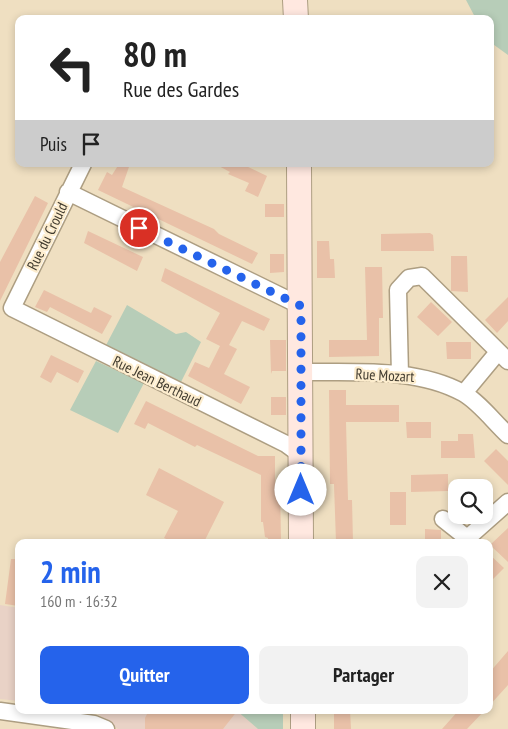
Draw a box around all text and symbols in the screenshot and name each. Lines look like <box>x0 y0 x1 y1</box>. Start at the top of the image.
text: 80 m <box>123 31 187 77</box>
icon: left <box>40 35 105 100</box>
text: Rue des Gardes <box>123 75 239 103</box>
icon: arrive <box>77 130 105 158</box>
text: Puis <box>40 132 67 156</box>
street label: Rue du Crould <box>22 199 72 273</box>
pin <box>118 207 160 249</box>
icon: arrive <box>125 214 153 242</box>
street label: Rue Jean Berthaud <box>110 351 204 411</box>
street label: Rue Mozart <box>355 364 415 386</box>
position arrow <box>274 463 326 515</box>
map controls <box>448 479 493 524</box>
button: search <box>448 479 493 524</box>
text: 2 min <box>40 552 101 591</box>
button: close <box>416 556 468 608</box>
text: 160 m · 16:32 <box>40 591 118 611</box>
button: Quitter <box>40 646 249 704</box>
button: Partager <box>259 646 468 704</box>

